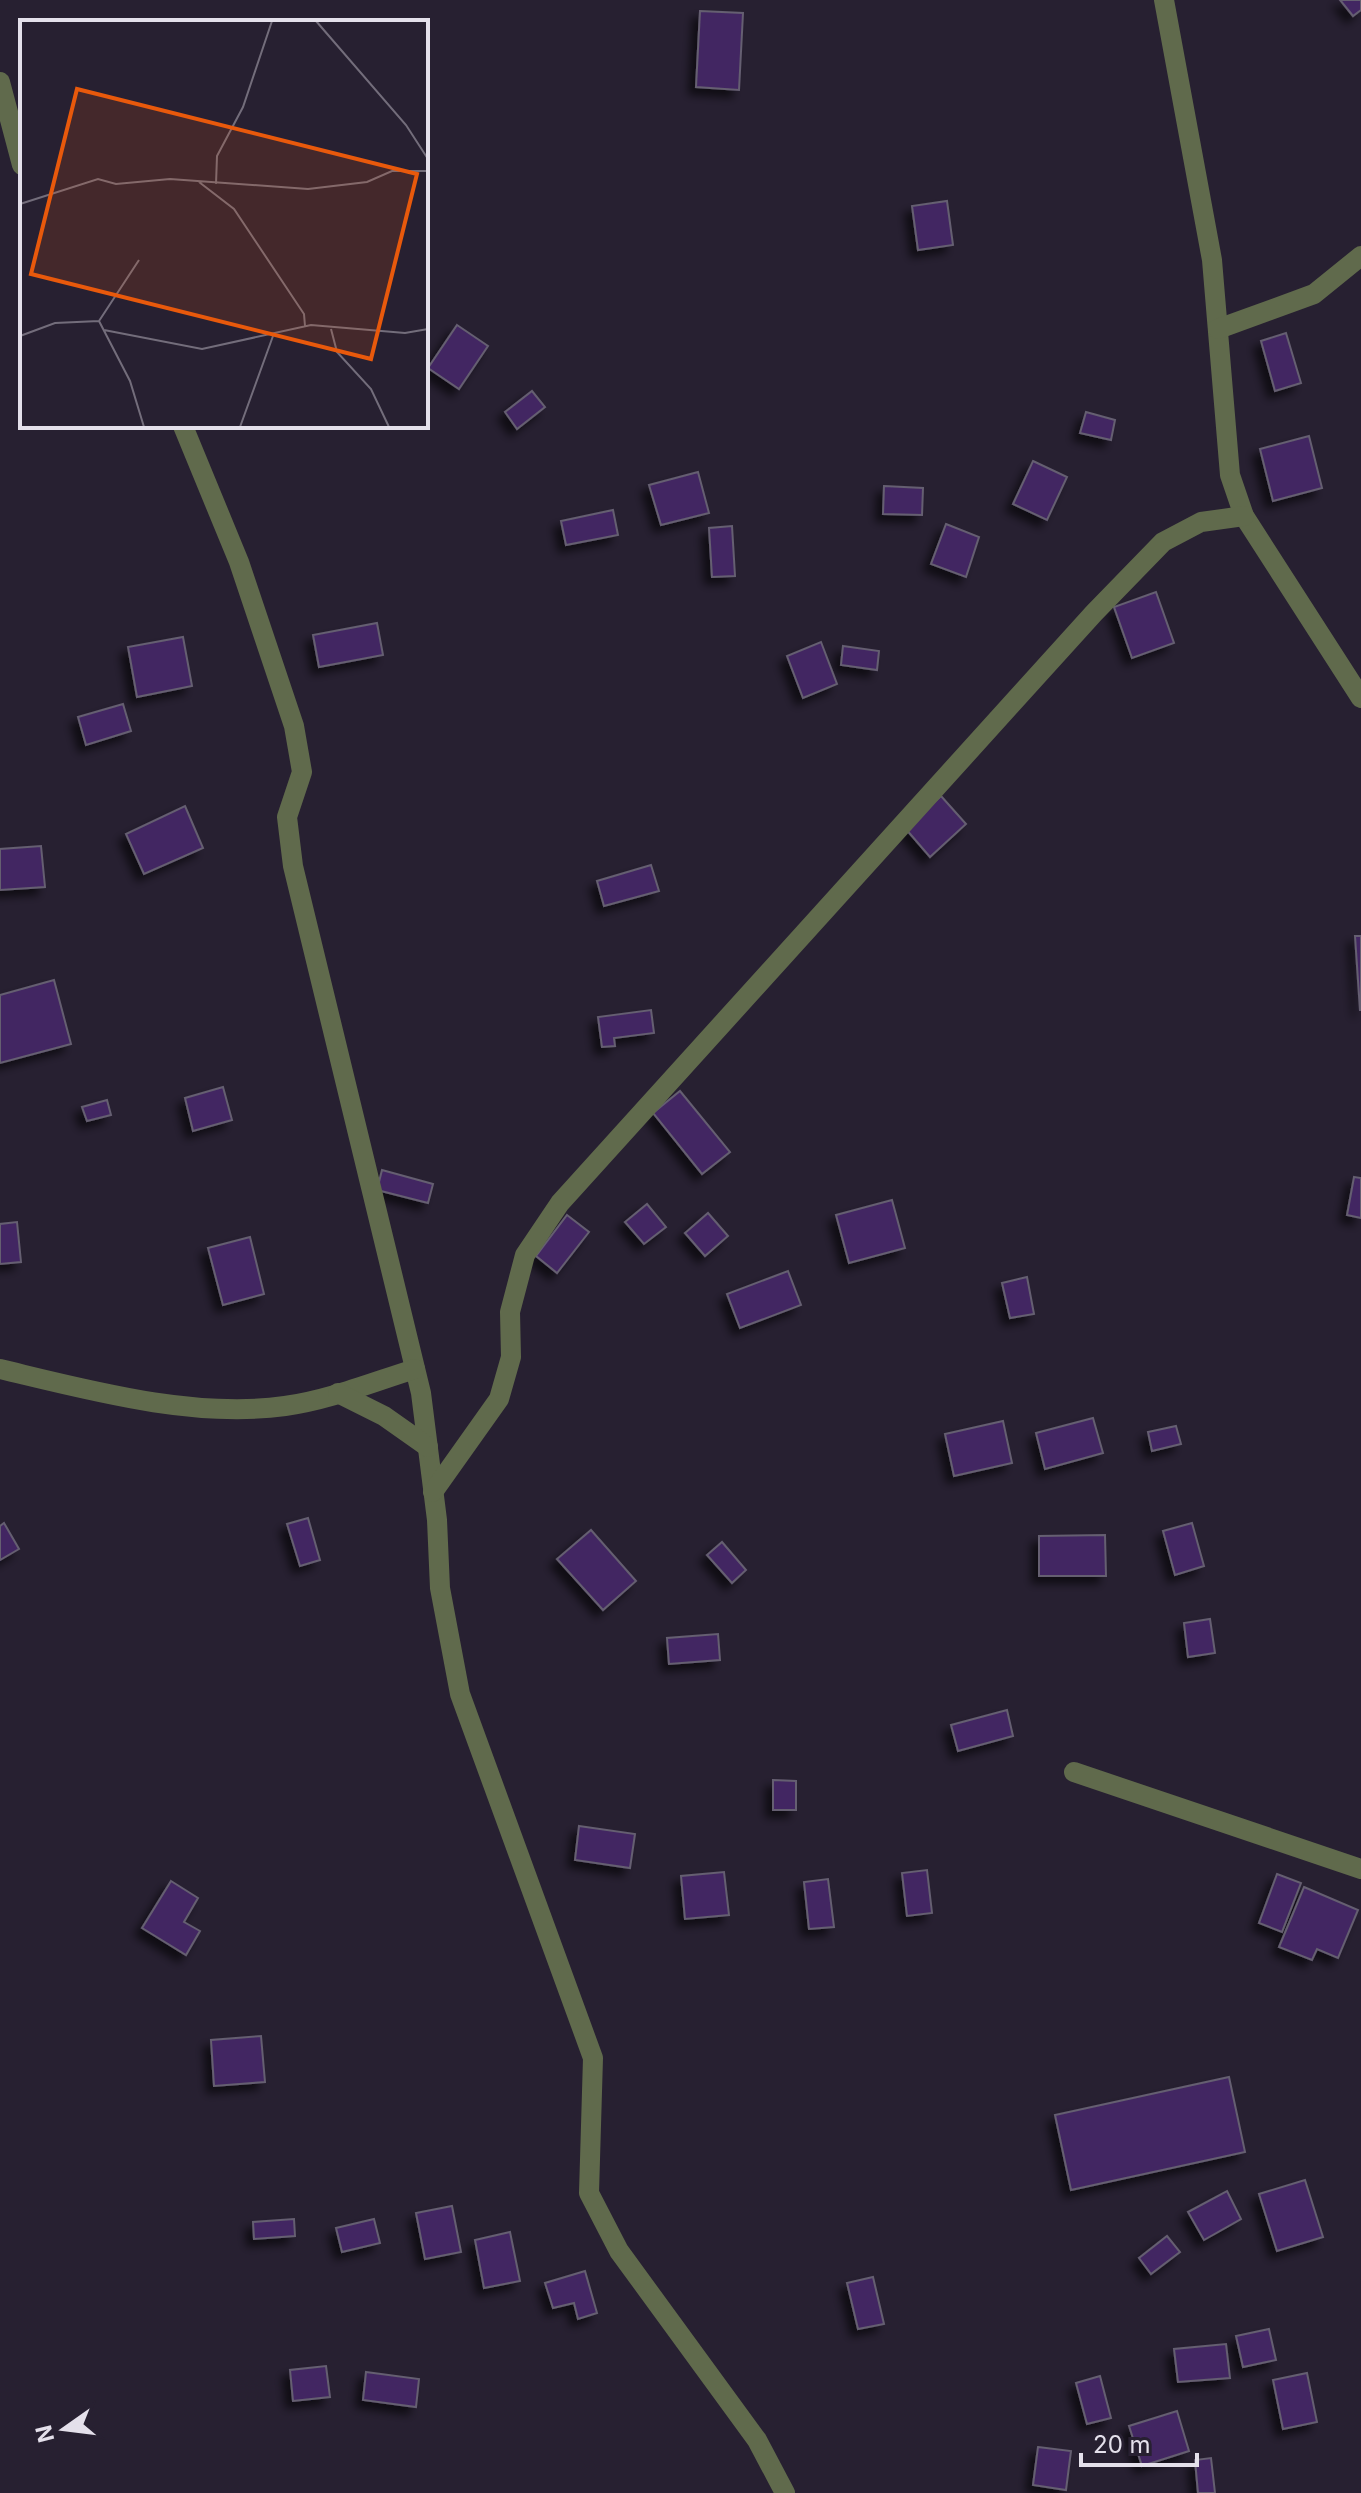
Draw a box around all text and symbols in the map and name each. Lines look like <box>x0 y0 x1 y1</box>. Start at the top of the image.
inset map <box>20 20 428 428</box>
north arrow <box>24 2389 104 2469</box>
scale bar <box>1081 2417 1197 2467</box>
text: N <box>30 2423 59 2445</box>
text: 20 m <box>1093 2430 1151 2459</box>

